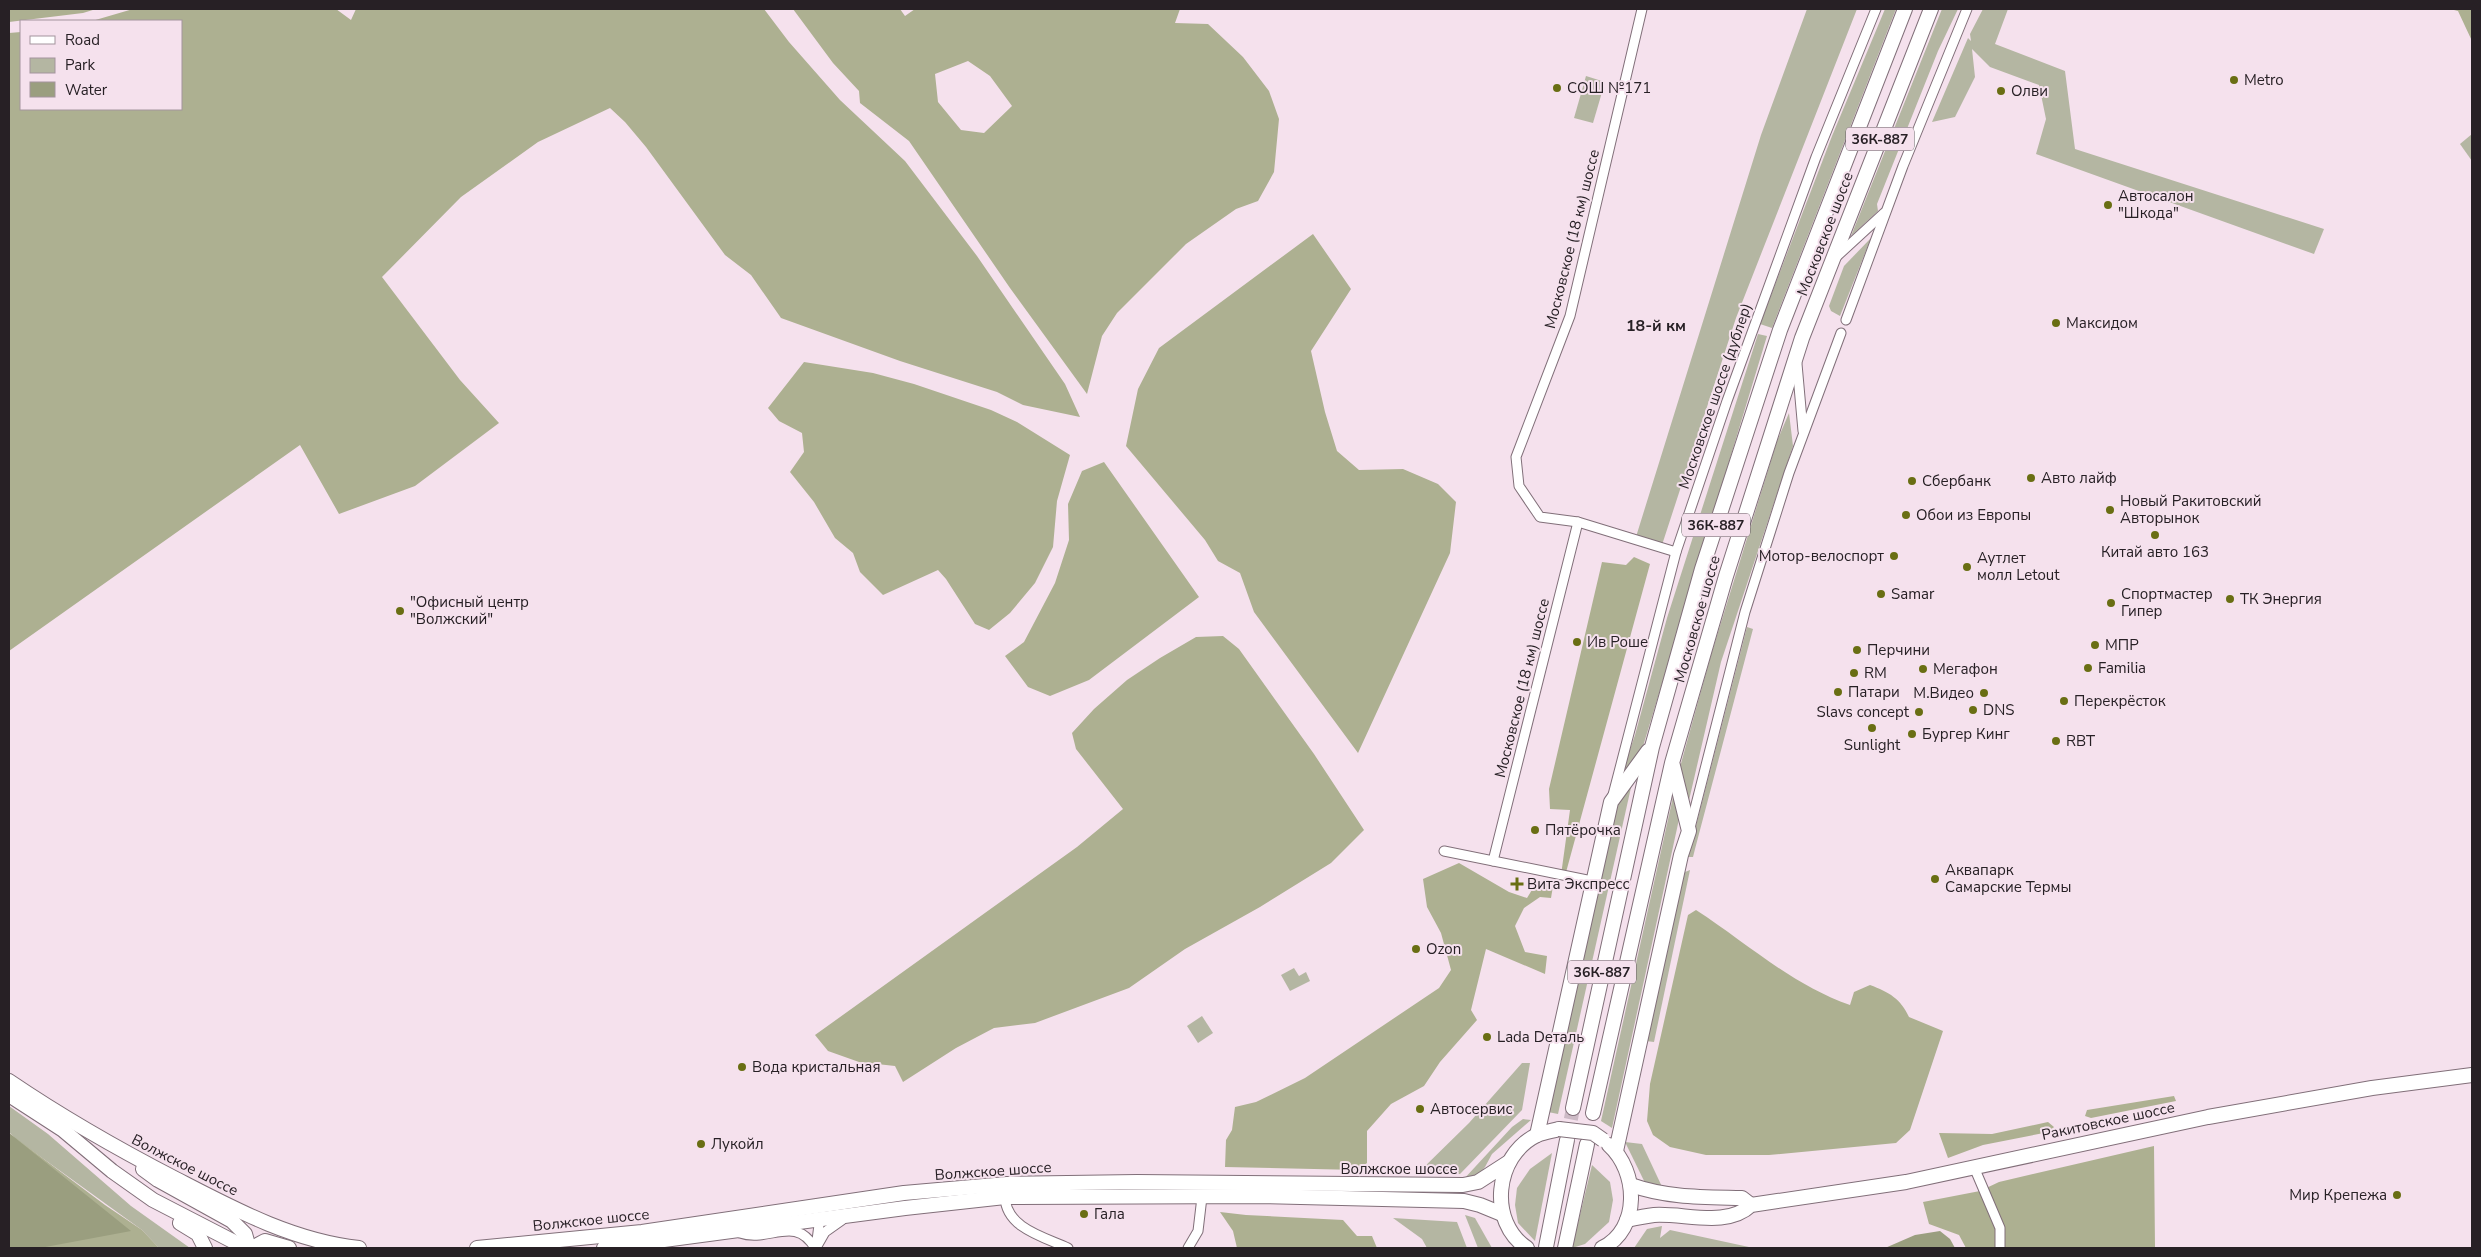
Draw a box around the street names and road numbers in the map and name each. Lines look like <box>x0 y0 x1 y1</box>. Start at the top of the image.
road number: 36К-887 <box>1846 128 1914 150</box>
street label: Московское (18 км) шоссе <box>1540 147 1604 331</box>
street label: Московское шоссе <box>1792 169 1858 299</box>
street label: Московское шоссе (дублер) <box>1674 300 1756 492</box>
road number: 36К-887 <box>1682 514 1750 536</box>
street label: Московское шоссе <box>1669 553 1725 685</box>
street label: Московское (18 км) шоссе <box>1490 596 1554 780</box>
road number: 36К-887 <box>1568 960 1636 984</box>
street label: Ракитовское шоссе <box>2040 1097 2176 1145</box>
street label: Волжское шоссе <box>128 1130 242 1200</box>
street label: Волжское шоссе <box>934 1157 1052 1185</box>
street label: Волжское шоссе <box>1340 1159 1458 1179</box>
street label: Волжское шоссе <box>532 1204 650 1236</box>

